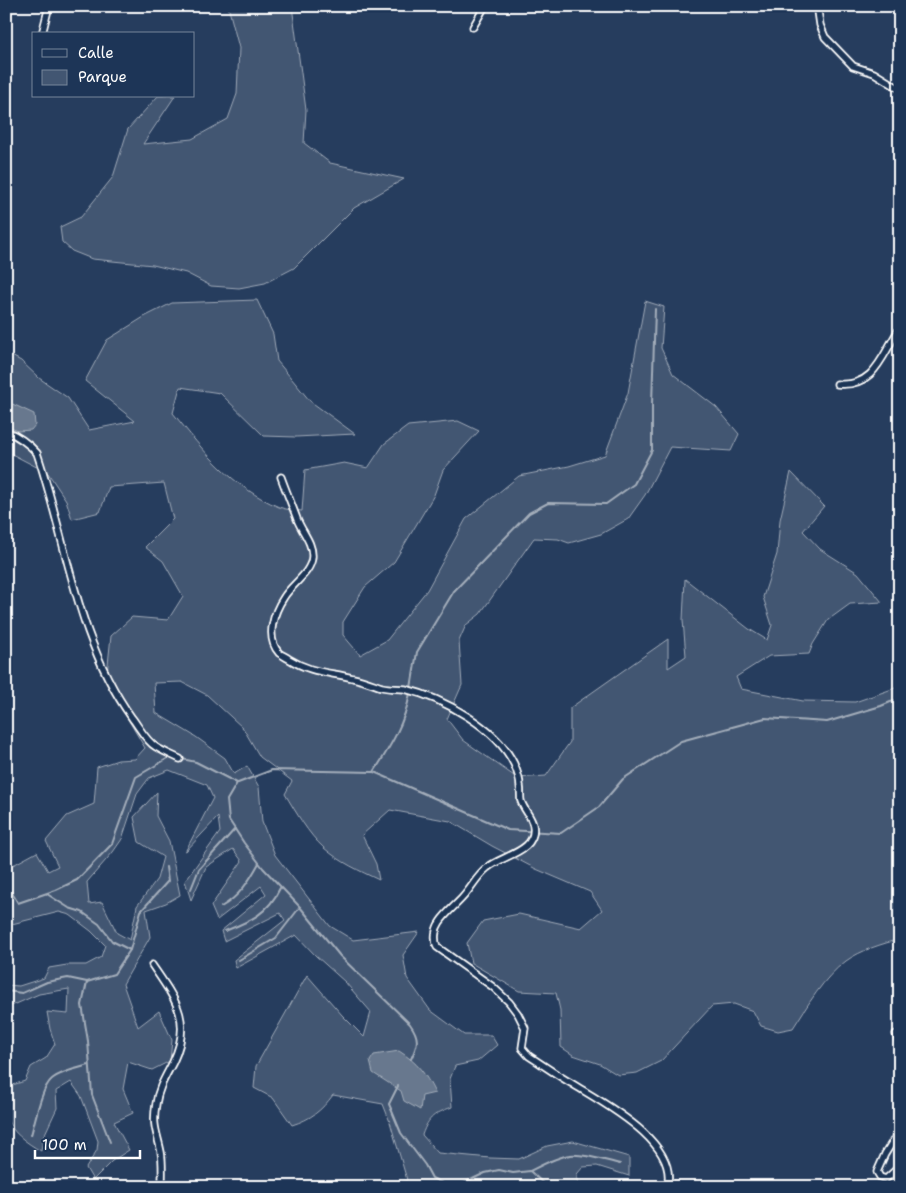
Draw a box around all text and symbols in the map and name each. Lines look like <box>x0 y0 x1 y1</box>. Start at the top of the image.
legend <box>32 32 195 98</box>
text: Calle <box>78 43 114 63</box>
text: Parque <box>78 67 127 87</box>
scale bar <box>35 1128 140 1160</box>
text: 100 m <box>42 1135 87 1155</box>

